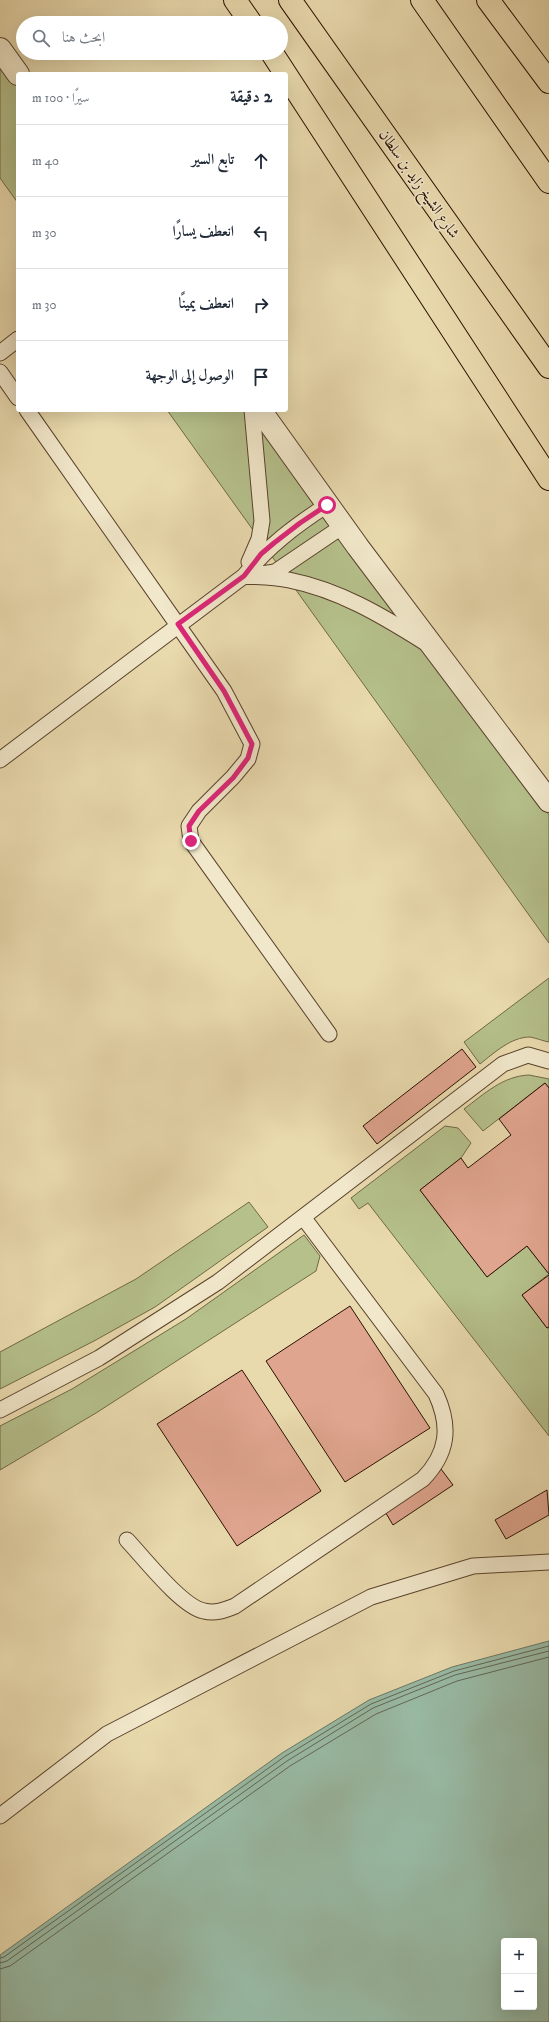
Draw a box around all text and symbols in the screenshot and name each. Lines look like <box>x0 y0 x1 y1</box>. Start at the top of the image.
search box <box>16 16 288 60</box>
icon: search <box>30 27 52 49</box>
text: ابحث هنا <box>62 28 105 47</box>
text: 2 دقيقة <box>230 86 272 108</box>
text: سيرًا · 100 m <box>32 90 89 106</box>
street label: شارع الشيخ زايد بن سلطان <box>371 126 464 244</box>
text: تابع السير <box>192 150 234 169</box>
icon: ahead <box>250 150 272 172</box>
text: 40 m <box>32 153 59 169</box>
text: انعطف يسارًا <box>173 222 234 241</box>
icon: left <box>250 222 272 244</box>
text: 30 m <box>32 225 56 241</box>
text: انعطف يمينًا <box>179 294 234 313</box>
icon: right <box>250 294 272 316</box>
text: 30 m <box>32 297 56 313</box>
text: الوصول إلى الوجهة <box>145 366 234 385</box>
icon: arrive <box>250 366 272 388</box>
route start <box>318 496 336 514</box>
route end <box>182 832 200 850</box>
map controls <box>501 1938 537 2010</box>
button: + <box>501 1938 537 1974</box>
button: − <box>501 1974 537 2010</box>

